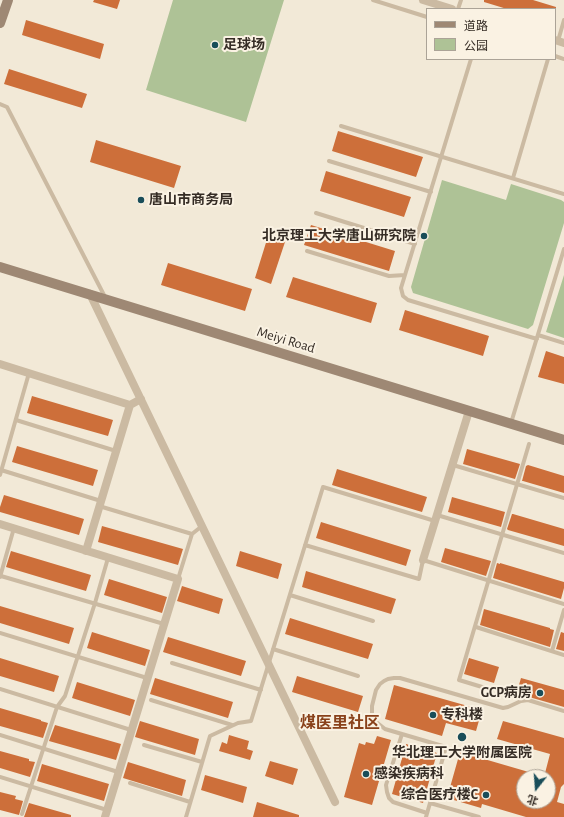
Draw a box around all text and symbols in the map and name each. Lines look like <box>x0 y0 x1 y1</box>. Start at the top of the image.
legend <box>426 8 556 60</box>
text: 道路 <box>464 20 488 32</box>
place label: 足球场 <box>223 37 265 53</box>
marker: 足球场 <box>210 40 220 50</box>
text: 公园 <box>464 40 488 52</box>
place label: 唐山市商务局 <box>149 192 233 208</box>
marker: 唐山市商务局 <box>136 195 146 205</box>
place label: 北京理工大学唐山研究院 <box>262 228 416 244</box>
marker: 北京理工大学唐山研究院 <box>419 231 429 241</box>
street label: Meiyi Road <box>255 323 317 357</box>
place label: GCP病房 <box>481 685 532 701</box>
marker: GCP病房 <box>535 688 545 698</box>
place label: 专科楼 <box>441 707 483 723</box>
marker: 专科楼 <box>428 710 438 720</box>
district label: 煤医里社区 <box>300 713 380 733</box>
marker: 华北理工大学附属医院 <box>456 731 468 743</box>
place label: 华北理工大学附属医院 <box>392 745 532 761</box>
place label: 感染疾病科 <box>374 766 444 782</box>
marker: 感染疾病科 <box>361 769 371 779</box>
north arrow <box>516 769 556 809</box>
place label: 综合医疗楼C <box>401 787 478 803</box>
marker: 综合医疗楼C <box>481 790 491 800</box>
text: 北 <box>526 793 540 807</box>

